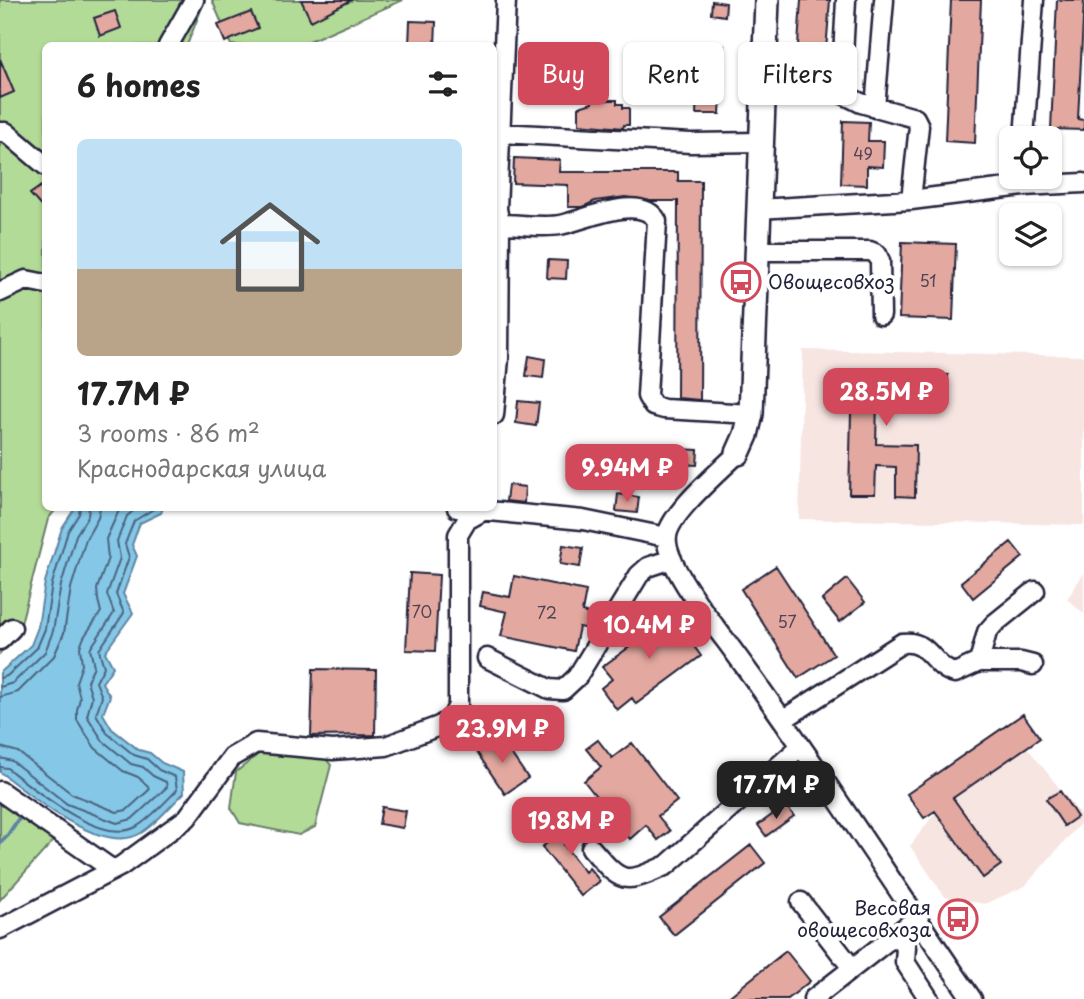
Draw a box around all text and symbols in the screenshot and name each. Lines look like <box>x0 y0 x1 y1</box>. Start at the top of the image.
chip: Buy <box>518 42 609 105</box>
chip: Rent <box>623 42 724 105</box>
chip: Filters <box>738 42 857 105</box>
text: 6 homes <box>77 62 200 107</box>
icon: filters <box>424 65 462 103</box>
map controls <box>999 126 1062 266</box>
button: locate <box>999 126 1062 189</box>
house number: 49 <box>853 141 873 165</box>
icon: home <box>207 184 333 310</box>
button: layers <box>999 203 1062 266</box>
bus stop icon: Овощесовхоз <box>720 261 762 303</box>
place label: Овощесовхоз <box>768 267 895 295</box>
house number: 51 <box>919 268 937 292</box>
pin: 28.5M ₽ <box>821 368 951 428</box>
text: 17.7M ₽ <box>77 370 190 415</box>
text: 28.5M ₽ <box>839 373 933 408</box>
text: 3 rooms · 86 m² <box>77 415 260 450</box>
pin: 9.94M ₽ <box>562 444 692 504</box>
text: 9.94M ₽ <box>581 449 673 484</box>
text: Краснодарская улица <box>77 450 326 485</box>
house number: 70 <box>412 599 432 623</box>
house number: 72 <box>537 600 557 624</box>
pin: 10.4M ₽ <box>584 602 714 661</box>
text: 10.4M ₽ <box>603 606 695 641</box>
house number: 57 <box>777 609 797 633</box>
pin: 23.9M ₽ <box>437 706 567 765</box>
text: 23.9M ₽ <box>455 710 549 745</box>
pin: 17.7M ₽ <box>711 762 841 821</box>
text: 17.7M ₽ <box>733 766 819 801</box>
pin: 19.8M ₽ <box>506 798 636 857</box>
text: 19.8M ₽ <box>528 802 614 837</box>
place label: Весовая овощесовхоза <box>797 893 931 943</box>
bus stop icon: Весовая овощесовхоза <box>937 898 979 940</box>

